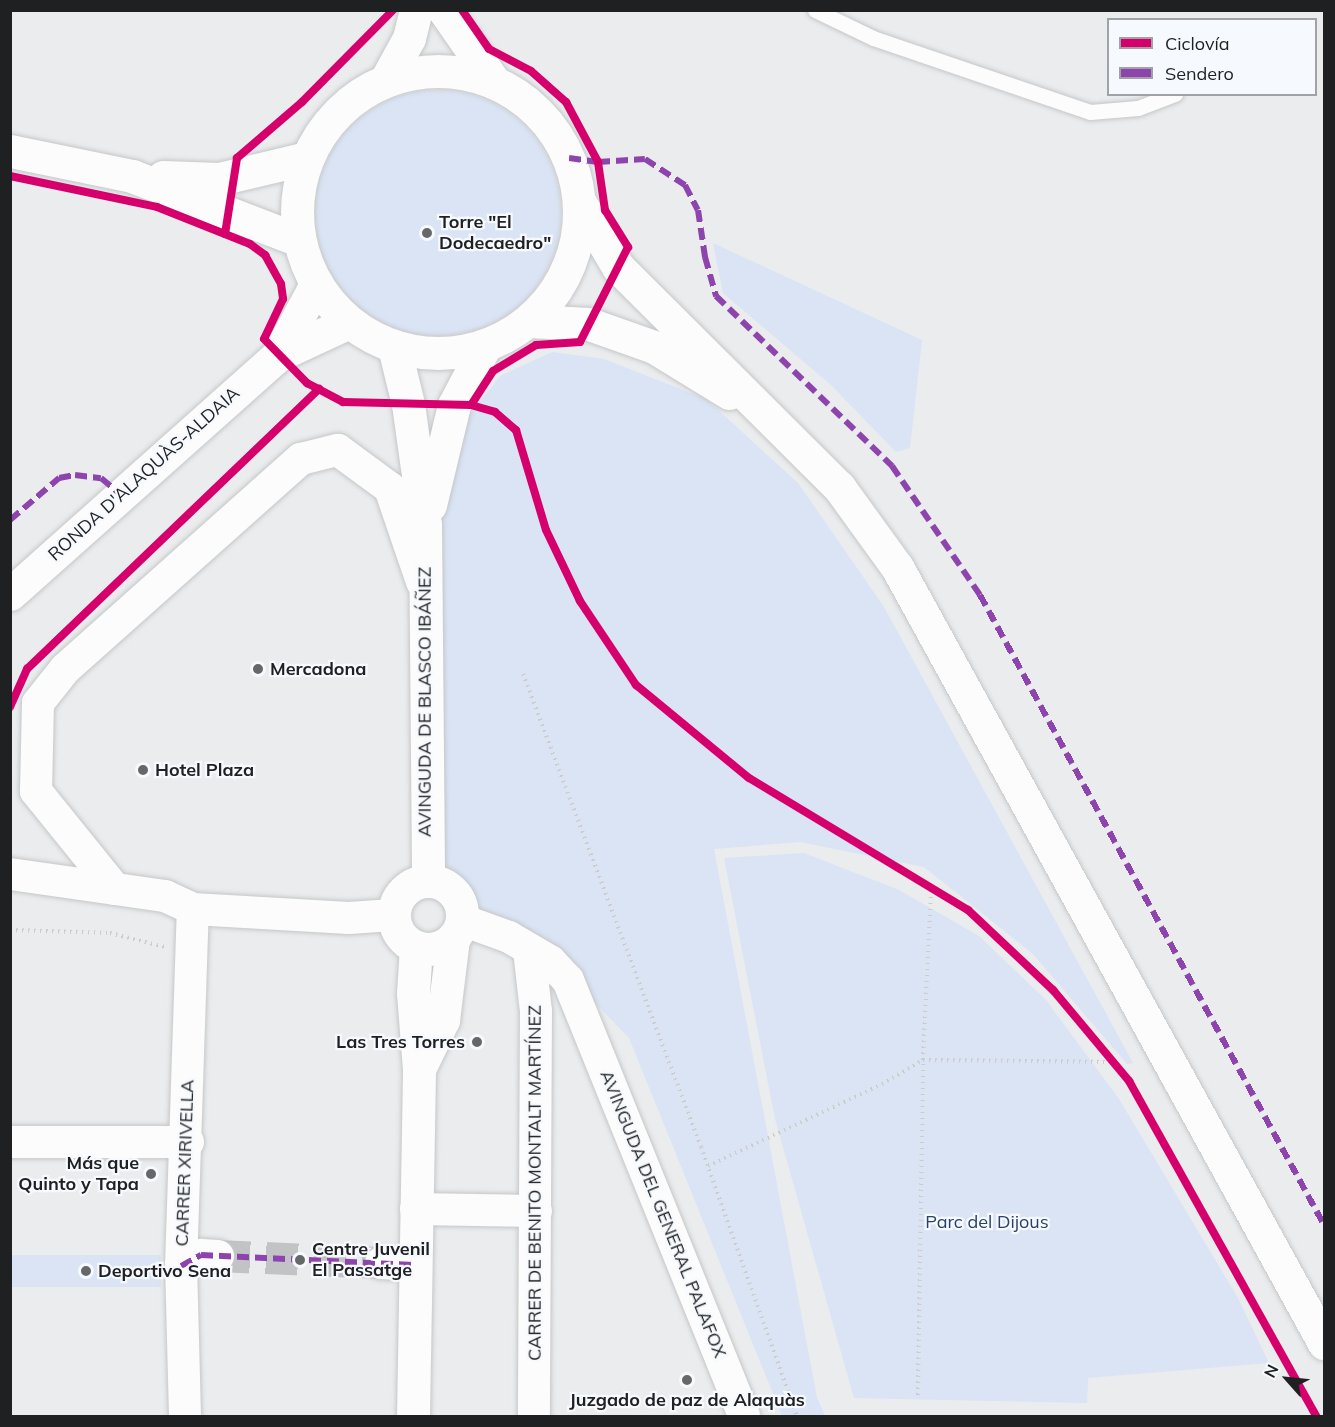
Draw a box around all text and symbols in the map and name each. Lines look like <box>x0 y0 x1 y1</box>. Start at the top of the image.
legend <box>1107 18 1317 96</box>
text: Ciclovía <box>1165 32 1230 55</box>
text: Sendero <box>1165 62 1234 85</box>
place label: Torre "El Dodecaedro" <box>439 212 551 254</box>
marker: Torre "El Dodecaedro" <box>420 226 434 240</box>
street label: RONDA D'ALAQUÀS-ALDAIA <box>44 382 244 566</box>
street label: AVINGUDA DE BLASCO IBÁÑEZ <box>414 567 436 837</box>
place label: Mercadona <box>270 658 366 680</box>
marker: Mercadona <box>251 662 265 676</box>
place label: Hotel Plaza <box>155 759 254 781</box>
marker: Hotel Plaza <box>136 763 150 777</box>
street label: CARRER DE BENITO MONTALT MARTÍNEZ <box>524 1005 546 1361</box>
place label: Las Tres Torres <box>336 1031 465 1053</box>
marker: Las Tres Torres <box>470 1035 484 1049</box>
street label: AVINGUDA DEL GENERAL PALAFOX <box>595 1067 731 1361</box>
street label: CARRER XIRIVELLA <box>171 1079 199 1247</box>
place label: Más que Quinto y Tapa <box>18 1153 139 1196</box>
marker: Más que Quinto y Tapa <box>144 1167 158 1181</box>
park label: Parc del Dijous <box>925 1211 1049 1233</box>
place label: Centre Juvenil El Passatge <box>312 1239 430 1282</box>
marker: Centre Juvenil El Passatge <box>293 1253 307 1267</box>
place label: Deportivo Sena <box>98 1260 231 1282</box>
marker: Deportivo Sena <box>79 1264 93 1278</box>
north arrow <box>1257 1349 1317 1409</box>
text: N <box>1259 1361 1283 1381</box>
marker: Juzgado de paz de Alaquàs <box>680 1373 694 1387</box>
place label: Juzgado de paz de Alaquàs <box>569 1389 805 1411</box>

